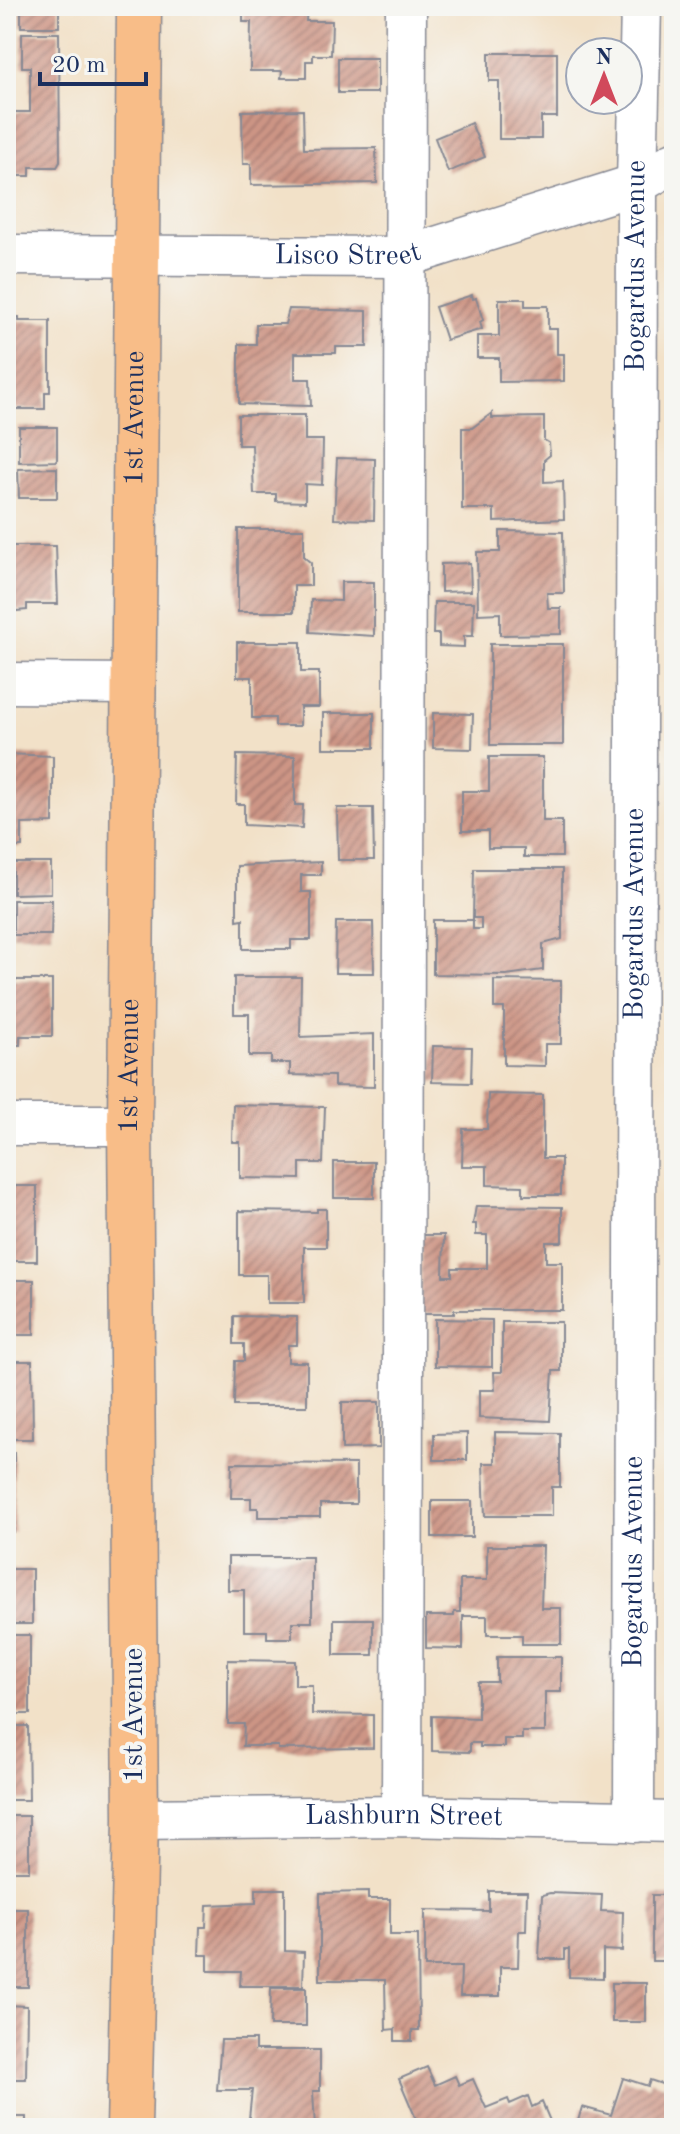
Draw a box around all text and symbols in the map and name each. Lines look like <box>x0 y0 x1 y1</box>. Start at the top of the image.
scale bar <box>40 36 146 86</box>
north arrow <box>564 36 644 116</box>
text: N <box>596 47 613 69</box>
text: 20 m <box>52 54 106 78</box>
street label: Bogardus Avenue <box>623 160 652 372</box>
street label: Lisco Street <box>275 238 425 272</box>
street label: 1st Avenue <box>121 351 150 486</box>
street label: Bogardus Avenue <box>621 808 650 1020</box>
street label: 1st Avenue <box>116 998 145 1134</box>
street label: Bogardus Avenue <box>620 1456 649 1668</box>
street label: 1st Avenue <box>121 1648 149 1782</box>
street label: Lashburn Street <box>305 1802 503 1832</box>

